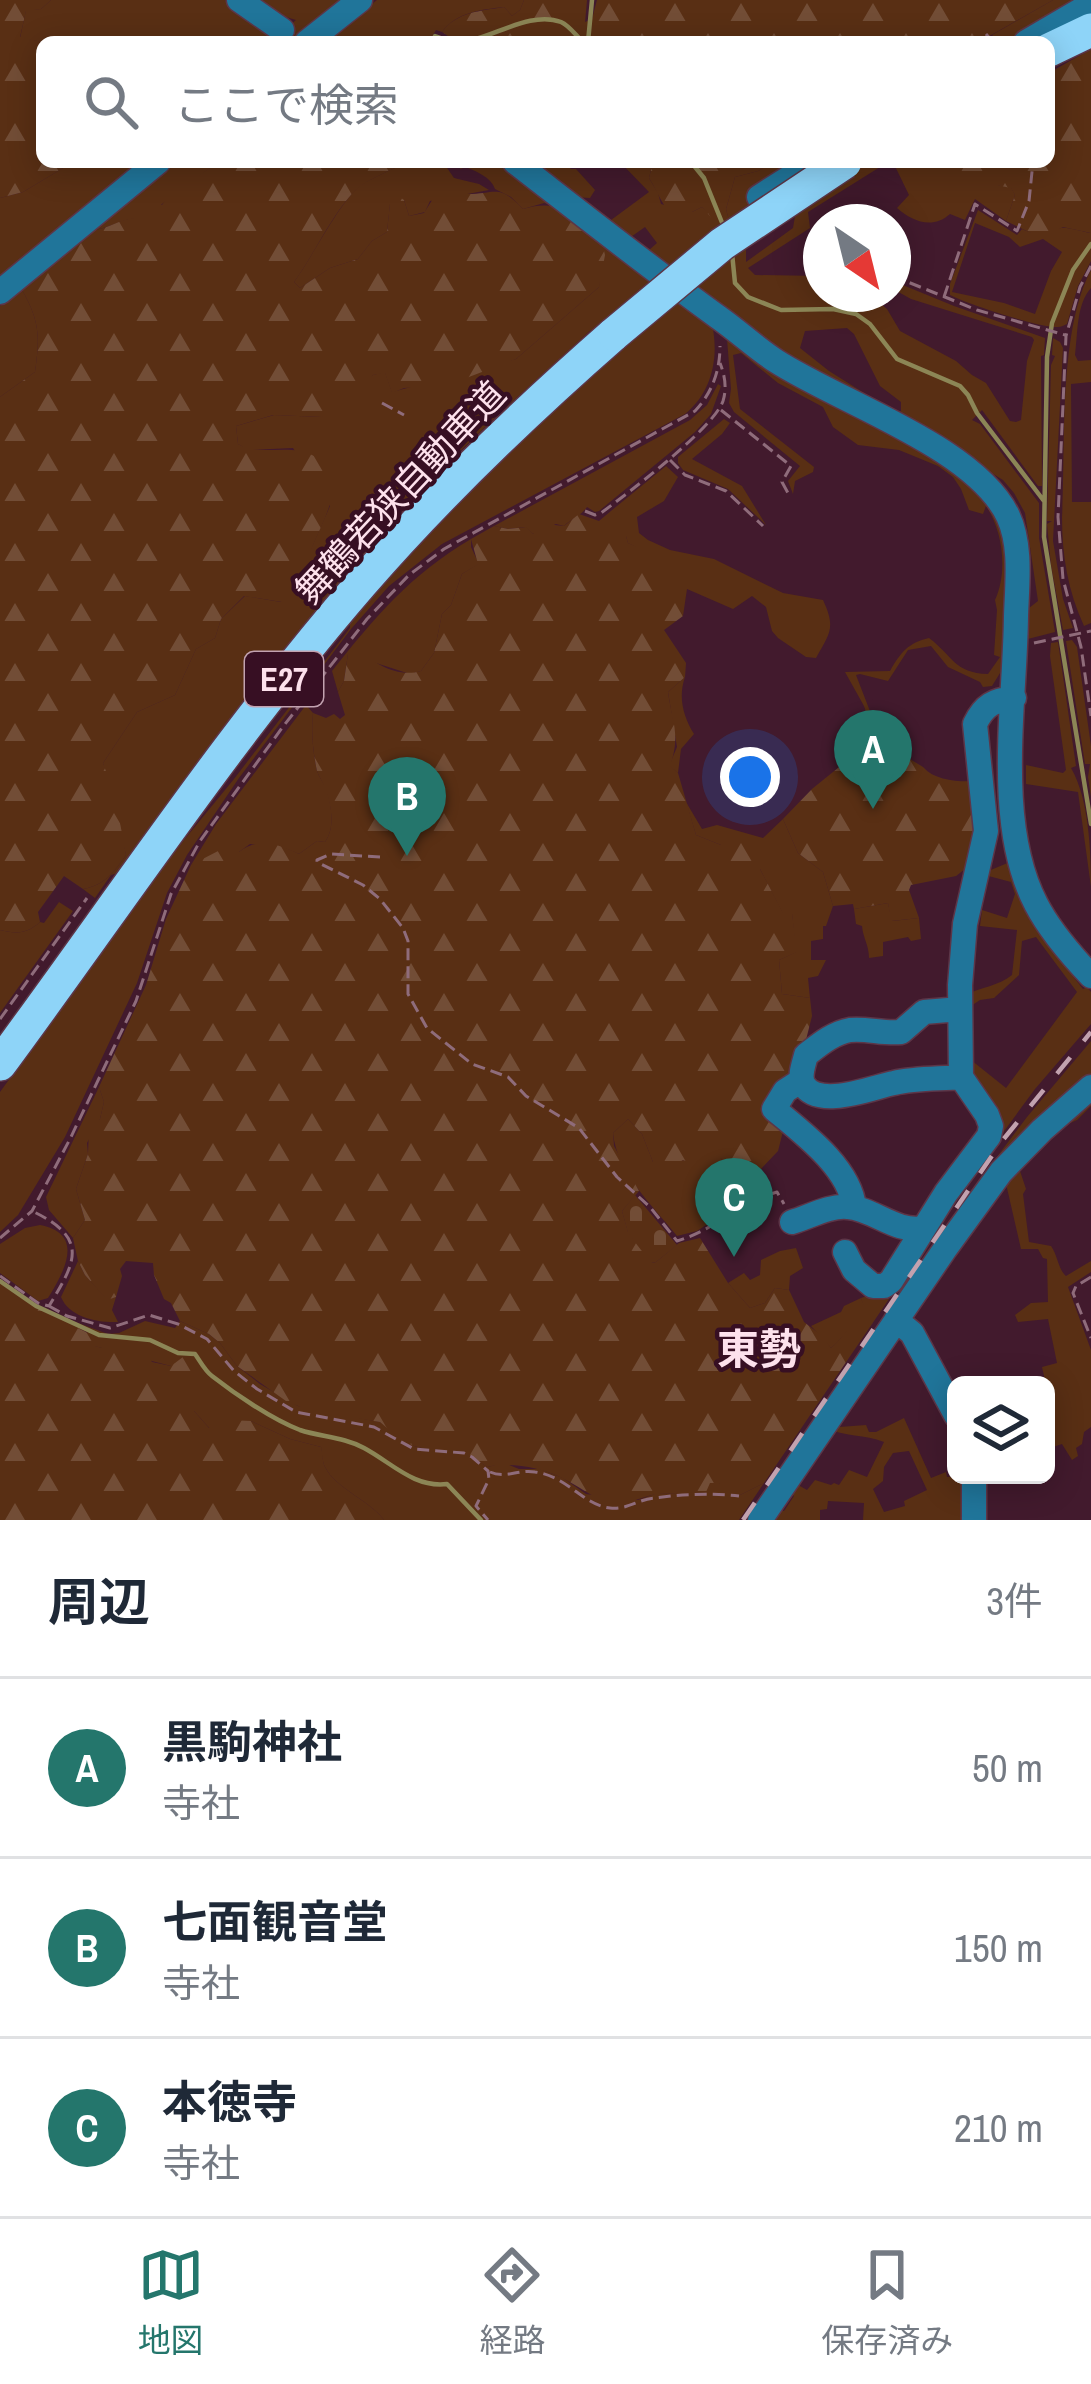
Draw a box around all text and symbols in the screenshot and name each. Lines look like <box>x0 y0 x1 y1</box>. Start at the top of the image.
search box <box>36 36 1055 168</box>
icon: search <box>78 69 144 135</box>
text: ここで検索 <box>174 74 399 135</box>
north arrow <box>803 204 911 312</box>
street label: 舞鶴若狭自動車道 <box>284 370 516 614</box>
road number: E27 <box>245 652 323 706</box>
pin: A <box>834 710 912 809</box>
your location <box>720 747 780 807</box>
pin: B <box>368 757 446 856</box>
pin: C <box>695 1158 773 1257</box>
district label: 東勢 <box>717 1321 801 1377</box>
map controls <box>947 1376 1055 1484</box>
button: layers <box>947 1376 1055 1484</box>
text: 周辺 <box>48 1567 150 1636</box>
text: 3件 <box>986 1575 1043 1627</box>
text: 黒駒神社 <box>162 1711 342 1772</box>
text: A <box>75 1742 99 1794</box>
text: 50 m <box>972 1742 1043 1794</box>
text: 寺社 <box>162 1777 240 1829</box>
text: 七面観音堂 <box>162 1891 387 1952</box>
text: B <box>75 1922 99 1974</box>
text: 150 m <box>954 1922 1043 1974</box>
text: 寺社 <box>162 1957 240 2009</box>
text: 本徳寺 <box>162 2071 297 2132</box>
text: C <box>75 2102 99 2154</box>
text: 210 m <box>954 2102 1043 2154</box>
text: 寺社 <box>162 2137 240 2189</box>
tab: 地図 <box>138 2242 204 2362</box>
tab: 経路 <box>479 2242 545 2362</box>
tab: 保存済み <box>821 2242 953 2362</box>

